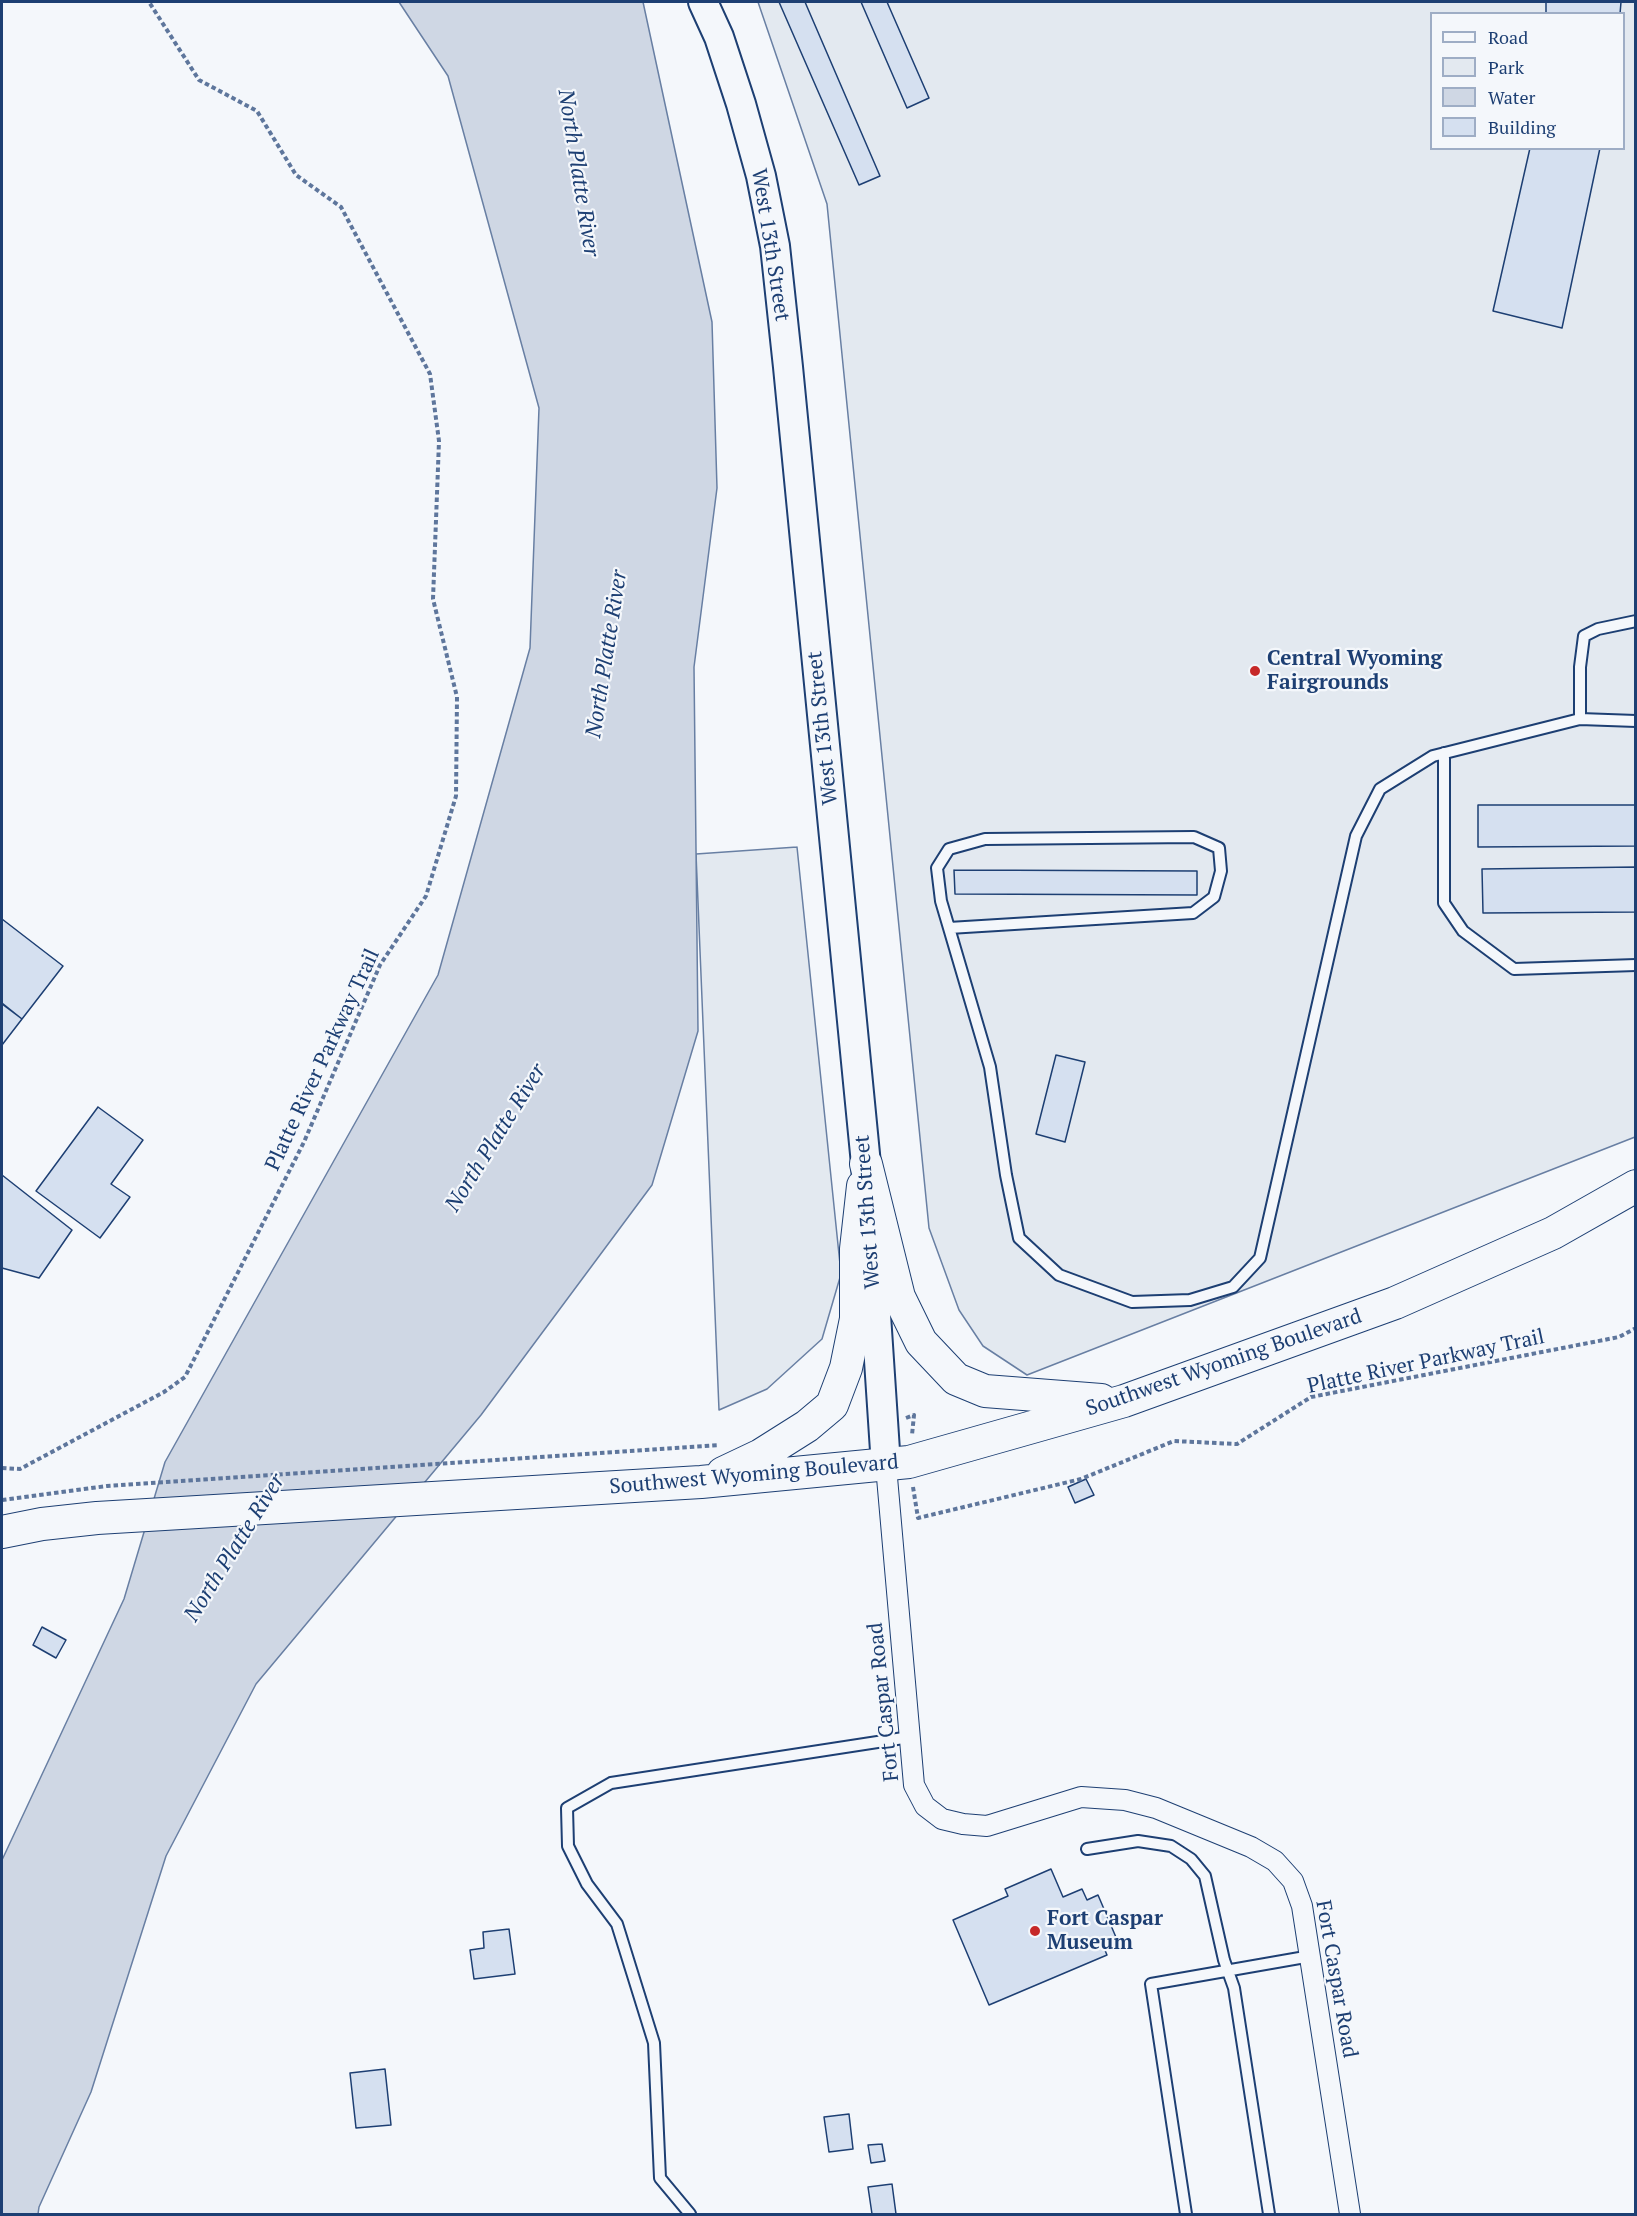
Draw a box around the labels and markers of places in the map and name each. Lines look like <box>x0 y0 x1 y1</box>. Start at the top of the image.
place label: Central Wyoming Fairgrounds <box>1267 646 1442 696</box>
marker: Central Wyoming Fairgrounds <box>1248 664 1262 678</box>
place label: Fort Caspar Museum <box>1047 1906 1163 1956</box>
marker: Fort Caspar Museum <box>1028 1924 1042 1938</box>

